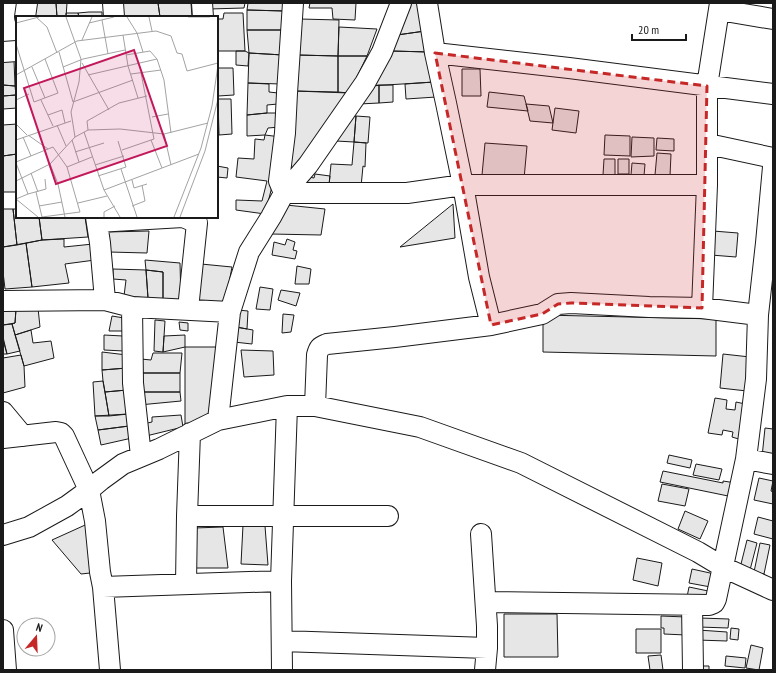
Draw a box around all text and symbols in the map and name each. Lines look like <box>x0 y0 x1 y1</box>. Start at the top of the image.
inset map <box>16 16 218 218</box>
scale bar <box>632 16 686 42</box>
text: 20 m <box>638 22 659 37</box>
north arrow <box>16 617 56 657</box>
text: N <box>34 620 44 635</box>

